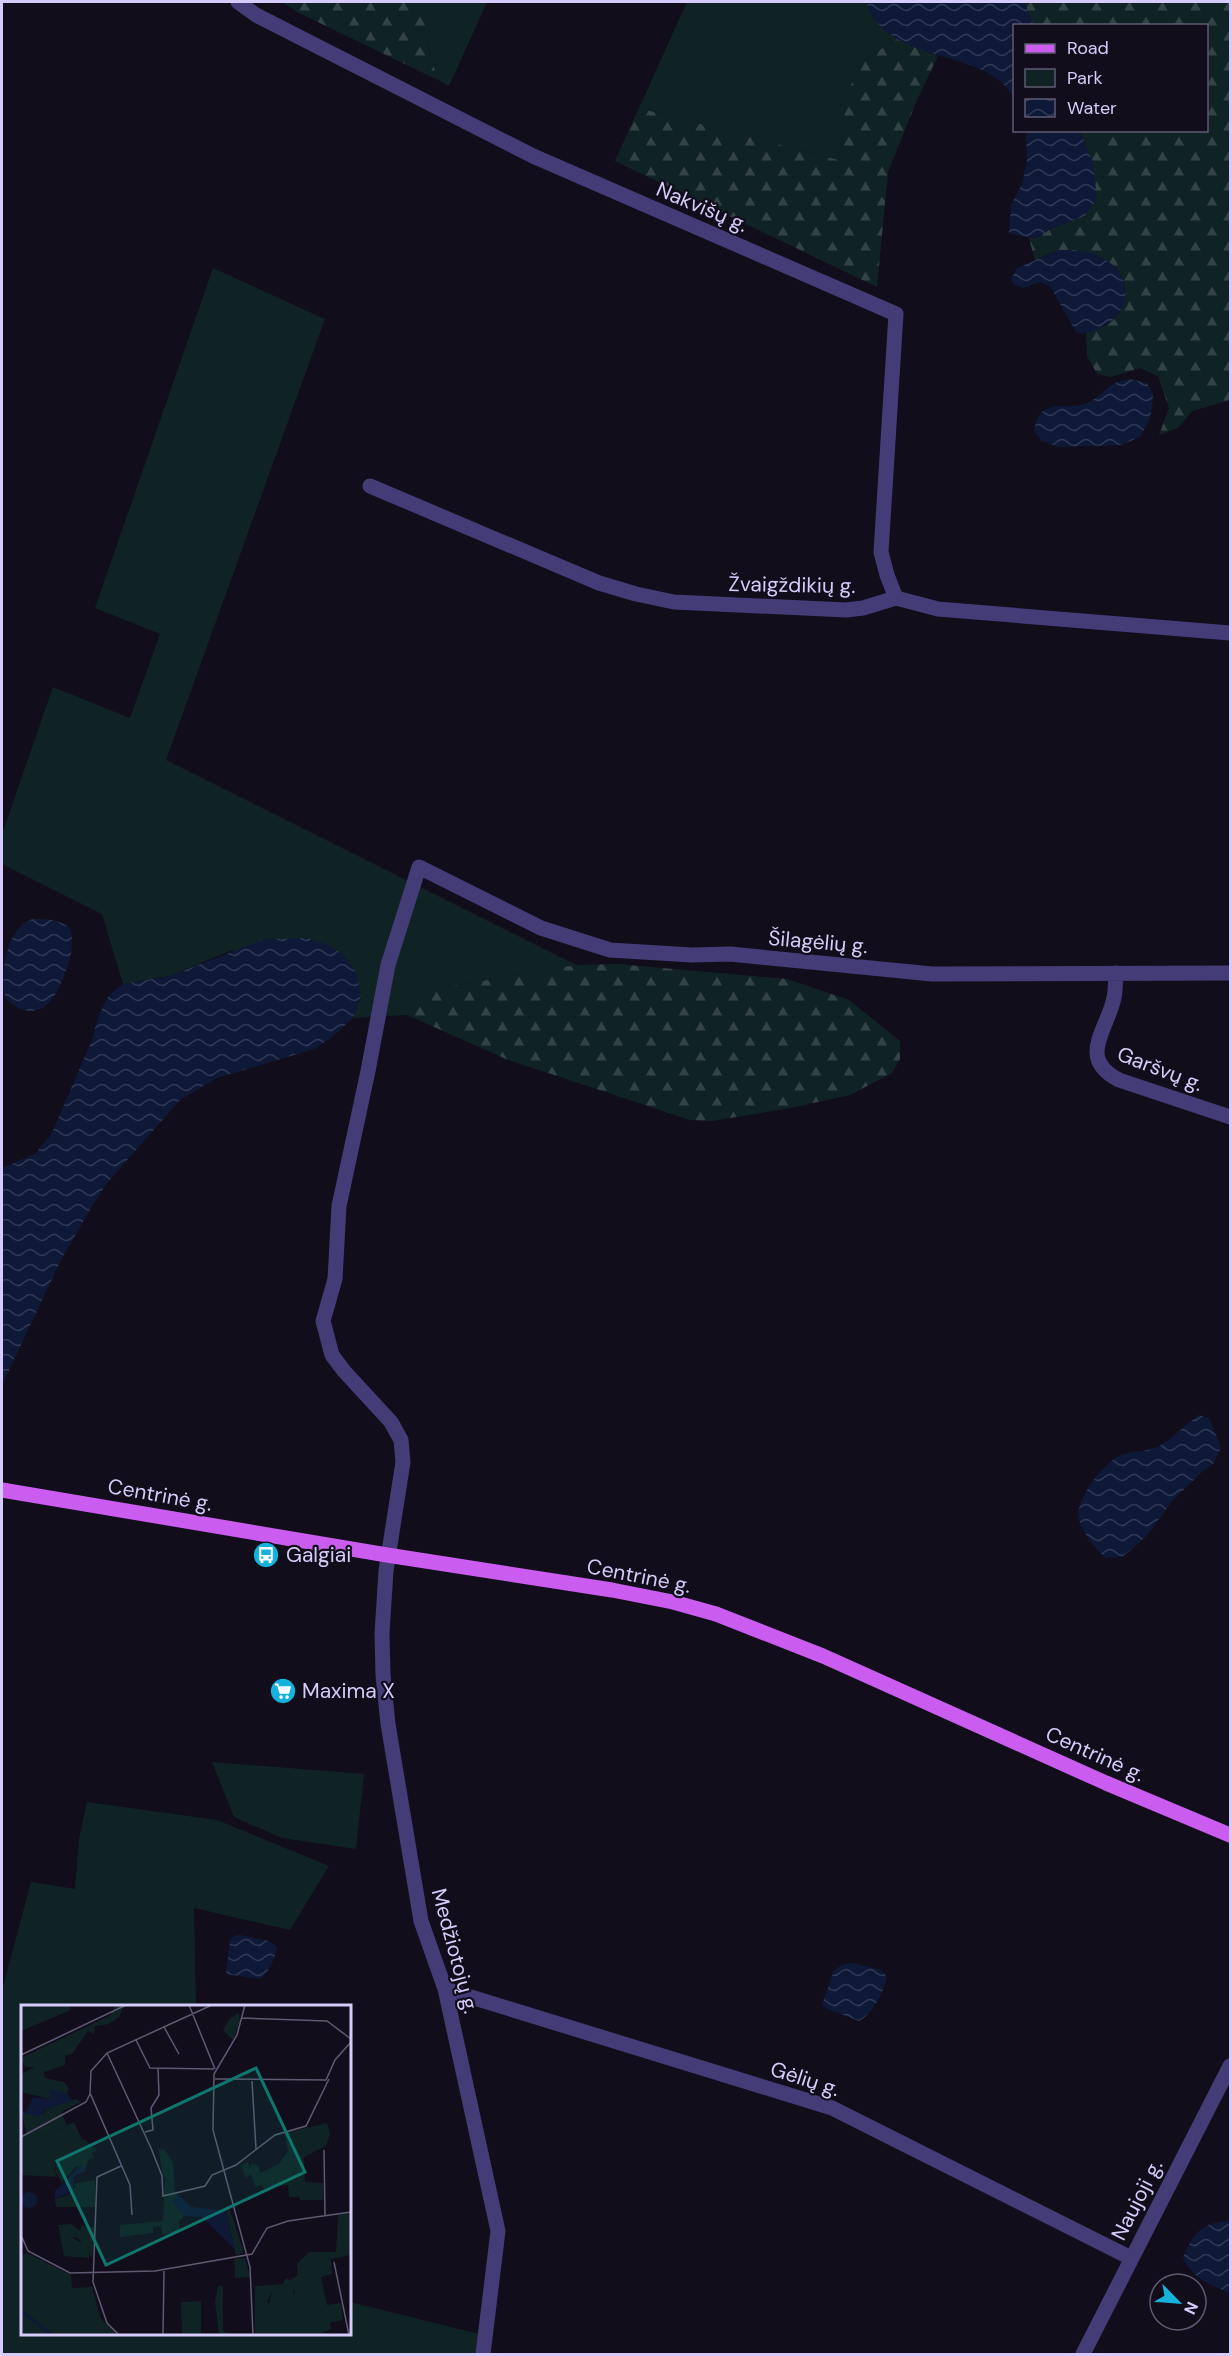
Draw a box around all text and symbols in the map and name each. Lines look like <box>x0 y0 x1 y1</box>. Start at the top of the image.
legend <box>1013 24 1208 132</box>
text: Road <box>1067 36 1109 60</box>
text: Park <box>1067 66 1103 90</box>
text: Water <box>1067 96 1117 120</box>
street label: Nakvišų g. <box>652 175 752 239</box>
street label: Žvaigždikių g. <box>728 570 856 600</box>
street label: Šilagėlių g. <box>767 924 869 960</box>
street label: Garšvų g. <box>1113 1040 1207 1098</box>
street label: Centrinė g. <box>106 1472 214 1518</box>
bus stop icon: Galgiai <box>251 1540 281 1570</box>
place label: Galgiai <box>286 1541 351 1569</box>
street label: Centrinė g. <box>585 1552 693 1600</box>
supermarket icon: Maxima X <box>268 1676 298 1706</box>
place label: Maxima X <box>302 1677 395 1705</box>
street label: Centrinė g. <box>1041 1720 1149 1788</box>
street label: Medžiotojų g. <box>425 1885 485 2017</box>
inset map <box>21 2005 351 2335</box>
street label: Gėlių g. <box>767 2055 843 2103</box>
street label: Naujoji g. <box>1105 2155 1169 2245</box>
north arrow <box>1148 2272 1208 2332</box>
text: N <box>1179 2298 1203 2318</box>

